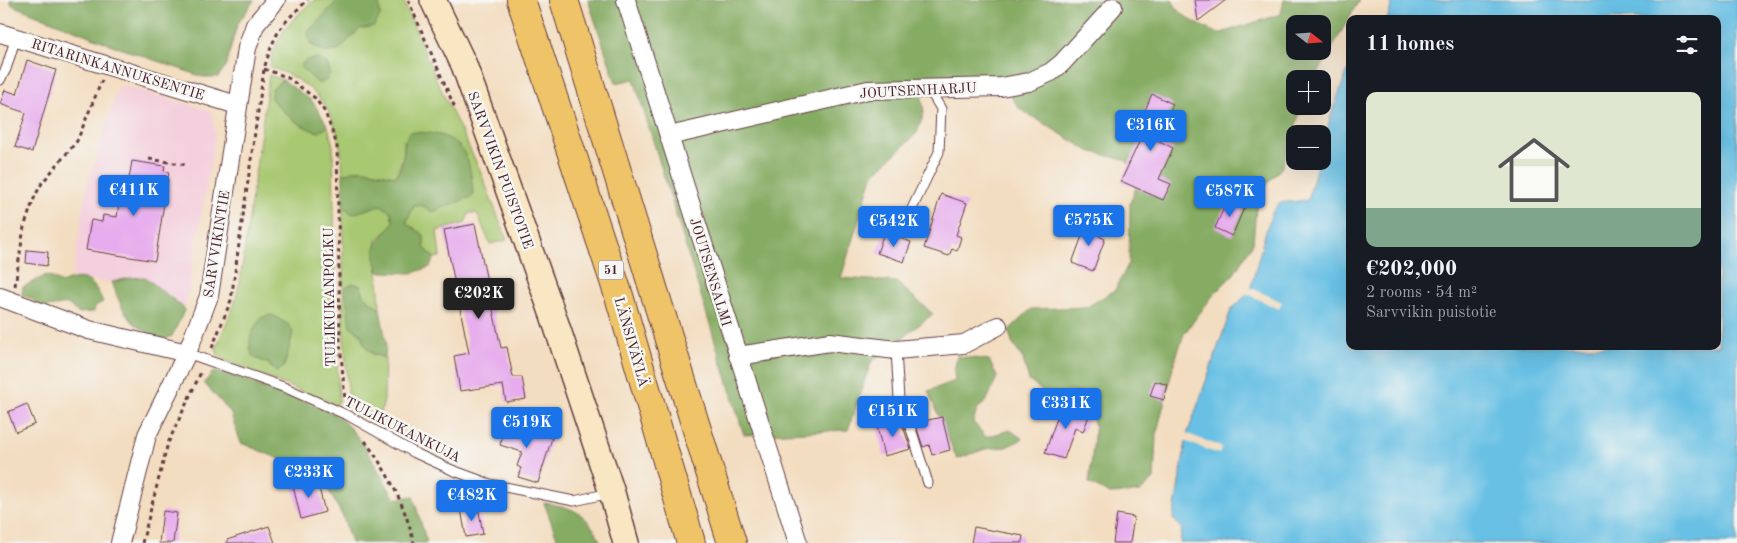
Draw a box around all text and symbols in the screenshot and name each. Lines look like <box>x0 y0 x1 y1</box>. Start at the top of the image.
north arrow <box>1286 15 1331 60</box>
map controls <box>1286 15 1331 170</box>
icon: filters <box>1673 31 1701 59</box>
text: 11 homes <box>1366 34 1454 55</box>
street label: RITARINKANNUKSENTIE <box>30 37 206 103</box>
button: + <box>1286 70 1331 115</box>
street label: JOUTSENHARJU <box>859 81 977 101</box>
street label: SARVVIKIN PUISTOTIE <box>465 90 535 251</box>
pin: €316K <box>1116 110 1186 152</box>
text: €316K <box>1126 118 1176 134</box>
button: − <box>1286 125 1331 170</box>
icon: home <box>1489 125 1579 215</box>
pin: €411K <box>99 174 169 217</box>
pin: €587K <box>1195 176 1265 218</box>
text: €411K <box>109 183 159 199</box>
text: €587K <box>1205 184 1255 200</box>
street label: SARVVIKINTIE <box>202 190 232 299</box>
pin: €575K <box>1054 204 1124 247</box>
pin: €542K <box>859 206 929 248</box>
text: €575K <box>1064 213 1114 229</box>
text: €542K <box>869 214 919 230</box>
street label: JOUTSENSALMI <box>687 216 733 328</box>
street label: TULIKUKANPOLKU <box>322 227 338 367</box>
text: €202,000 <box>1366 259 1457 280</box>
road number: 51 <box>598 260 624 280</box>
pin: €202K <box>444 278 514 320</box>
text: 2 rooms · 54 m² <box>1366 285 1477 301</box>
text: €202K <box>454 286 504 302</box>
street label: LÄNSIVÄYLÄ <box>611 295 654 389</box>
text: Sarvvikin puistotie <box>1366 305 1496 321</box>
pin: €331K <box>1031 388 1101 430</box>
street label: TULIKUKANKUJA <box>342 395 463 465</box>
pin: €151K <box>858 396 928 438</box>
text: €331K <box>1041 396 1091 412</box>
text: €151K <box>868 404 918 420</box>
pin: €519K <box>492 406 562 449</box>
text: €519K <box>502 415 552 431</box>
pin: €233K <box>274 456 344 499</box>
text: €233K <box>284 465 334 481</box>
pin: €482K <box>437 480 507 522</box>
text: €482K <box>447 488 497 504</box>

